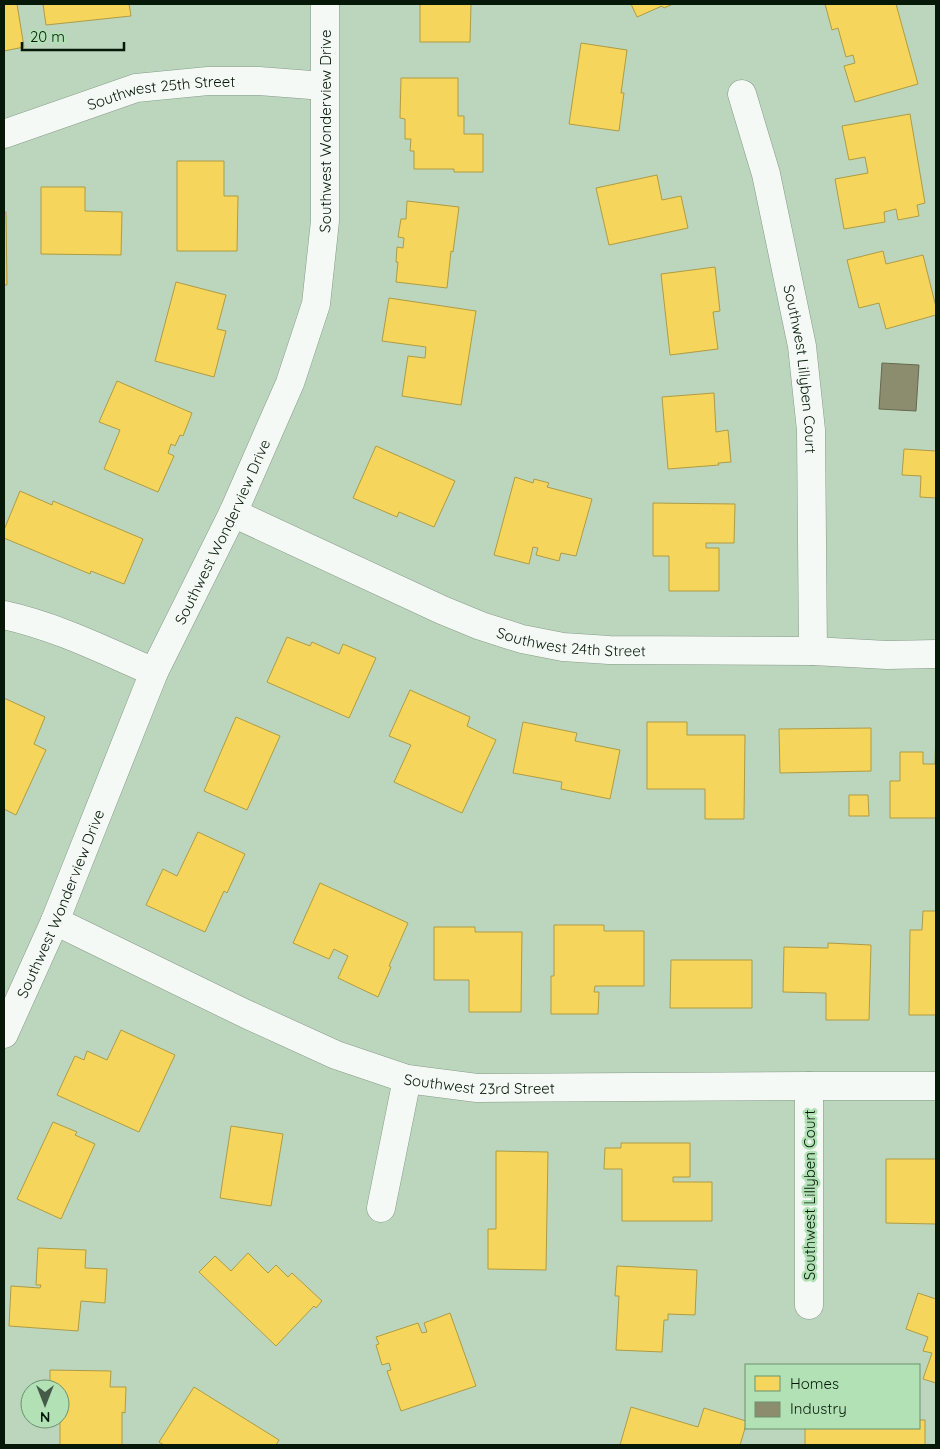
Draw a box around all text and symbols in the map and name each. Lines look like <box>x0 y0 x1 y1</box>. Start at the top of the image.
scale bar <box>22 20 125 52</box>
text: 20 m <box>30 27 65 46</box>
street label: Southwest Wonderview Drive <box>314 30 335 234</box>
street label: Southwest 25th Street <box>84 72 235 114</box>
street label: Southwest Lillyben Court <box>780 283 821 454</box>
street label: Southwest Wonderview Drive <box>170 436 274 627</box>
street label: Southwest 24th Street <box>495 622 646 660</box>
street label: Southwest Wonderview Drive <box>12 806 108 1001</box>
street label: Southwest 23rd Street <box>403 1069 555 1098</box>
street label: Southwest Lillyben Court <box>800 1110 819 1280</box>
legend <box>745 1364 920 1429</box>
text: Homes <box>790 1374 839 1393</box>
north arrow <box>20 1379 70 1429</box>
text: Industry <box>790 1399 847 1418</box>
text: N <box>40 1408 50 1426</box>

